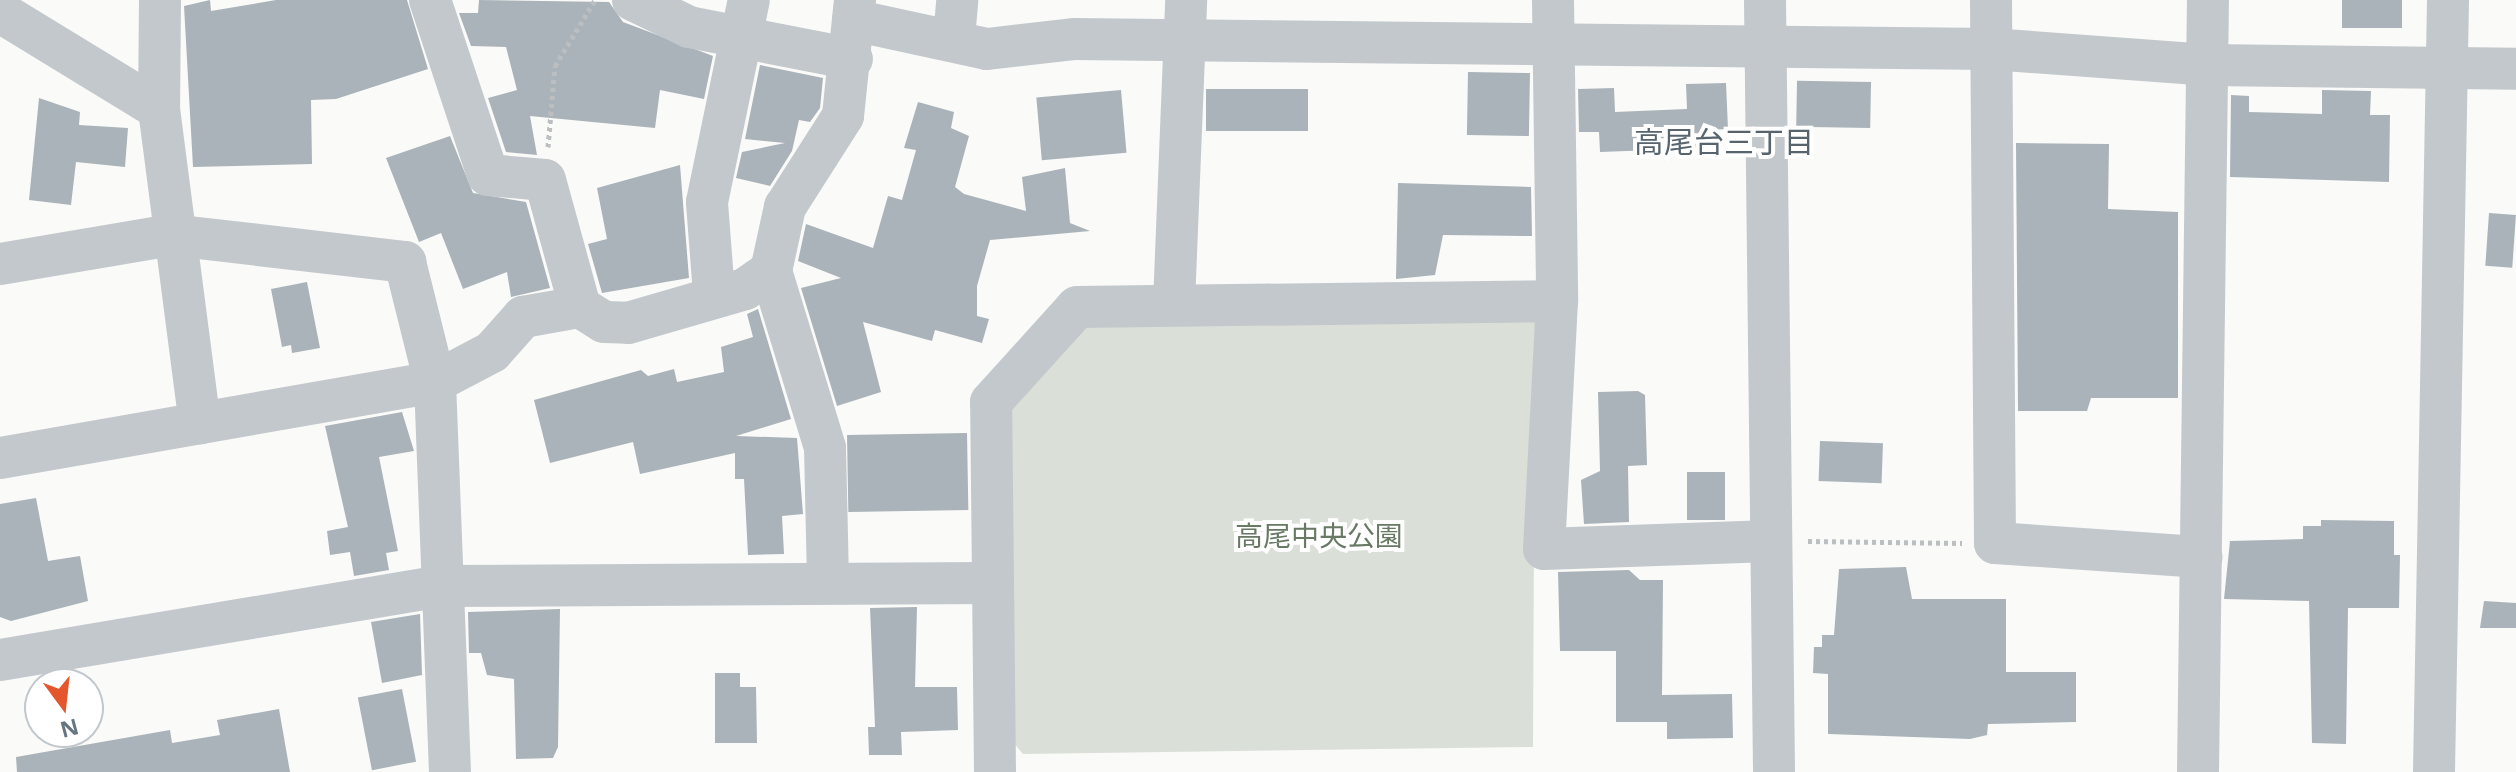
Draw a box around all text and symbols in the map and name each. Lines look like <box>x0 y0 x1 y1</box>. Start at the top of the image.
district label: 高尾台三丁目 <box>1634 124 1814 160</box>
park label: 高尾中央公園 <box>1235 518 1403 552</box>
north arrow <box>24 668 104 748</box>
text: N <box>57 712 82 746</box>

